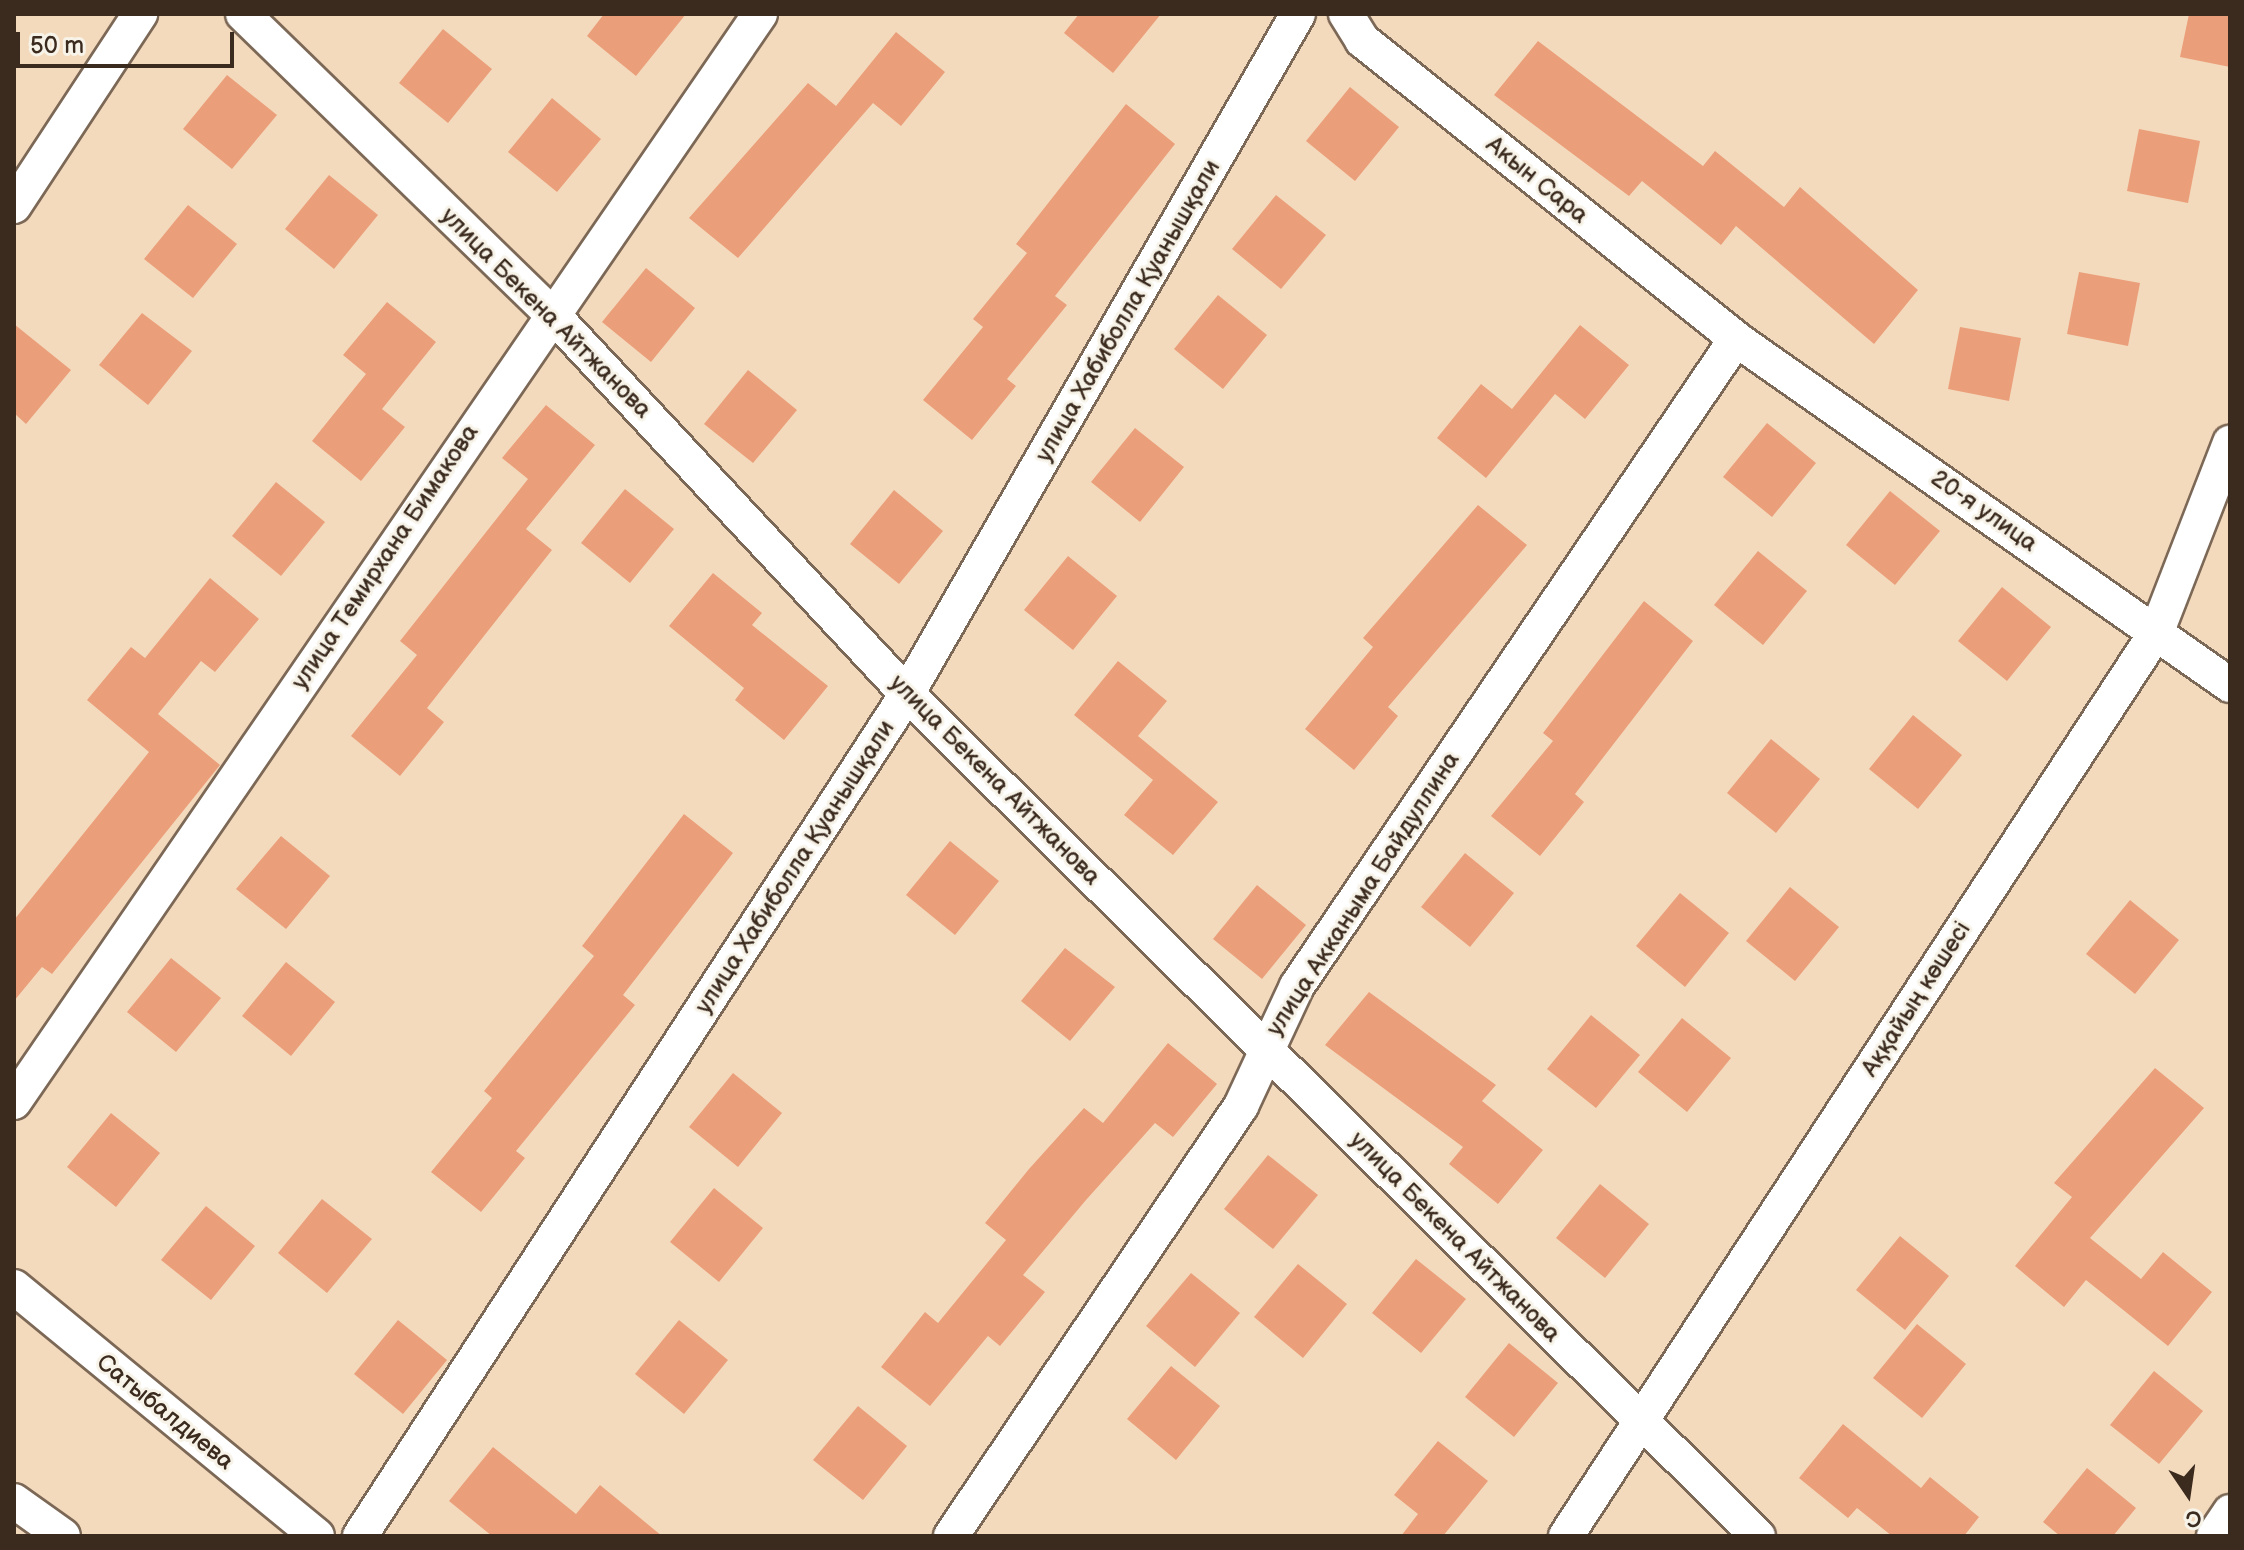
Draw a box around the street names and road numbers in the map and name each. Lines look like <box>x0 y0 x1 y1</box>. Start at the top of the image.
street label: Акын Сара <box>1480 130 1594 230</box>
street label: улица Хабиболла Қуанышқали <box>1030 155 1226 467</box>
street label: улица Бекена Айтжанова <box>435 202 657 424</box>
street label: улица Темирхана Бимакова <box>285 419 485 695</box>
street label: 20-я улица <box>1925 464 2043 558</box>
street label: улица Бекена Айтжанова <box>884 669 1106 891</box>
street label: улица Хабиболла Қуанышқали <box>689 715 901 1019</box>
street label: улица Акканыма Байдуллина <box>1260 747 1466 1041</box>
street label: Аққайың көшесі <box>1855 916 1977 1082</box>
street label: улица Бекена Айтжанова <box>1344 1126 1566 1348</box>
street label: Сатыбалдиева <box>91 1348 239 1476</box>

